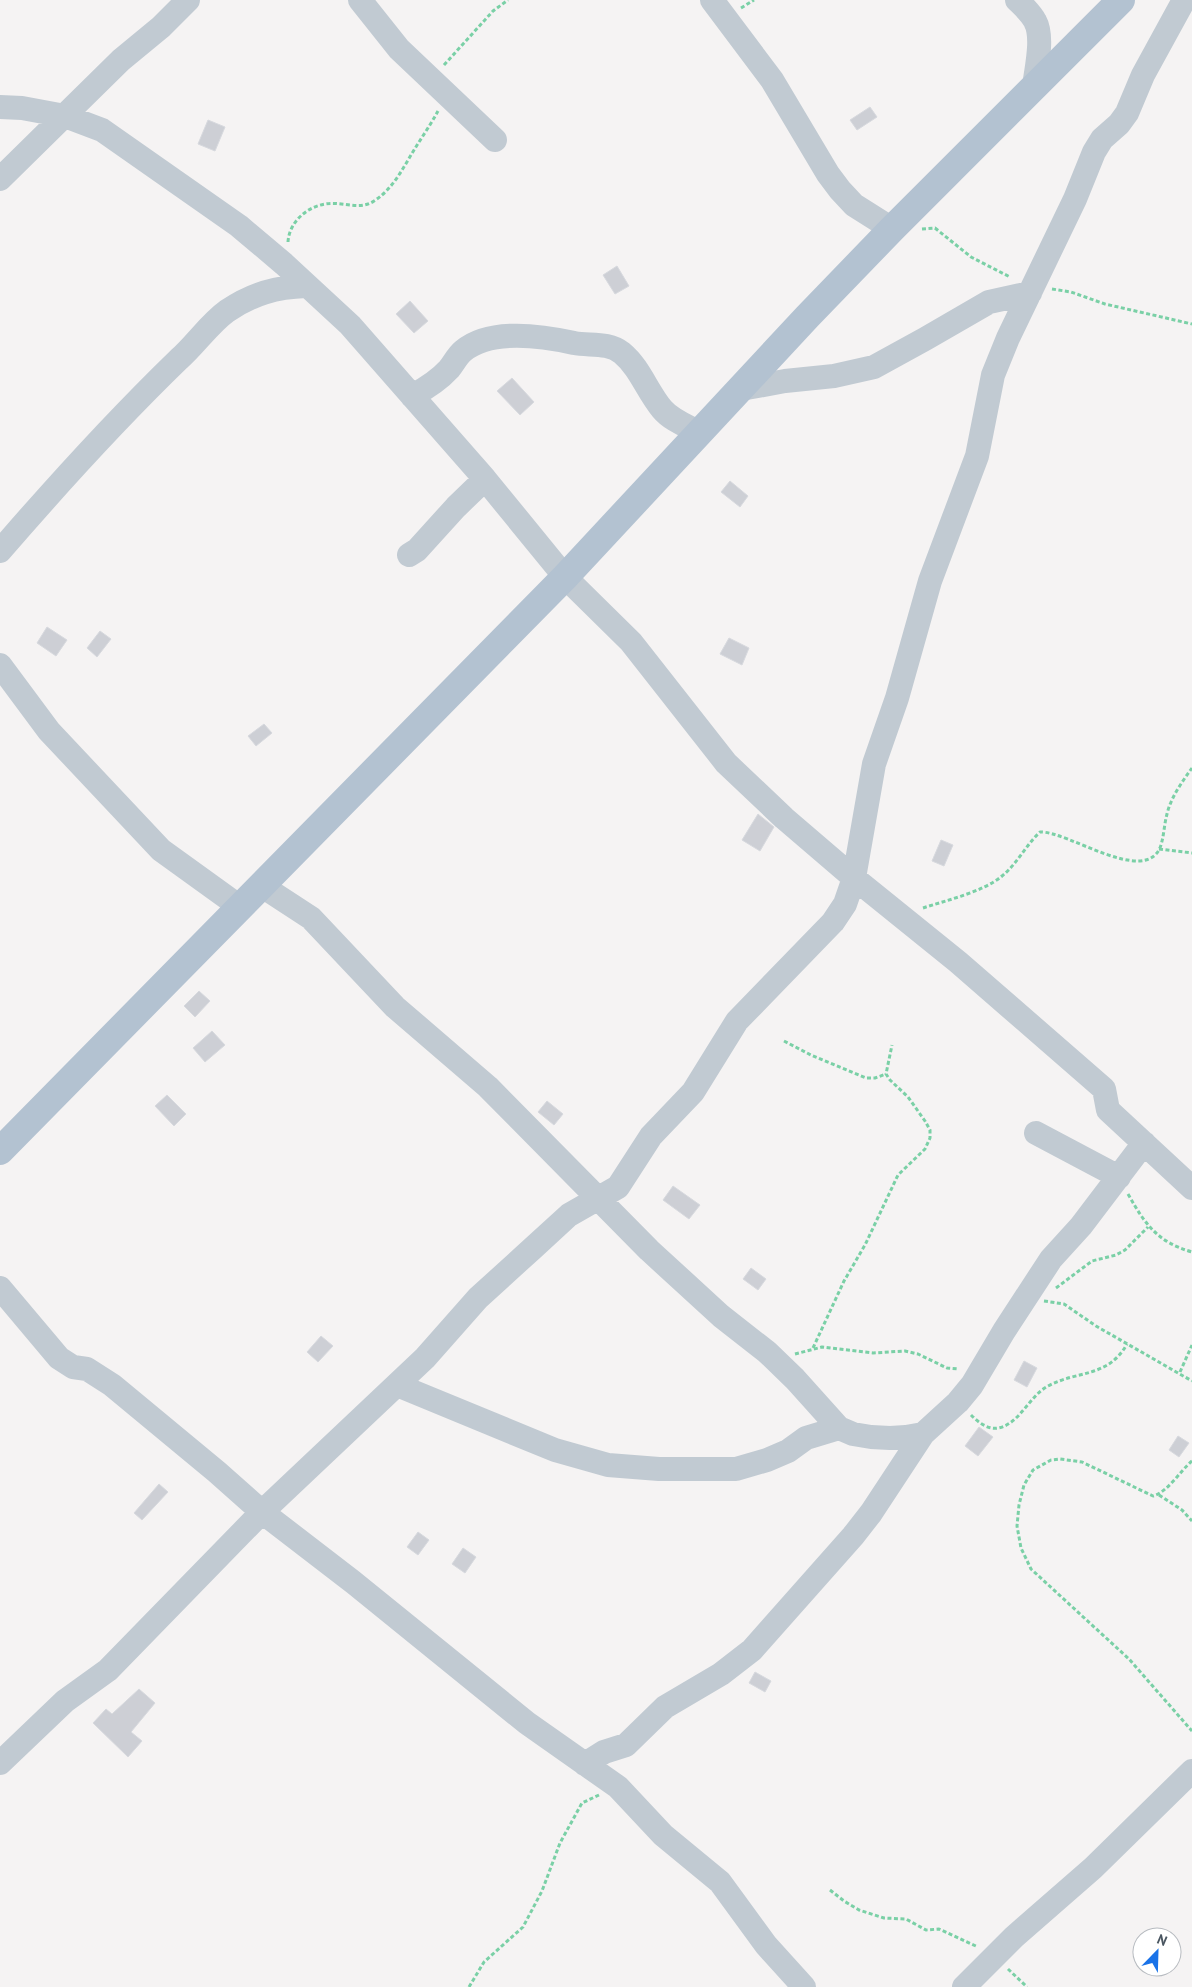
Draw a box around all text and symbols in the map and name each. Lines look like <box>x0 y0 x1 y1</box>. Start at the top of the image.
north arrow <box>1132 1927 1182 1977</box>
text: N <box>1154 1930 1170 1950</box>

